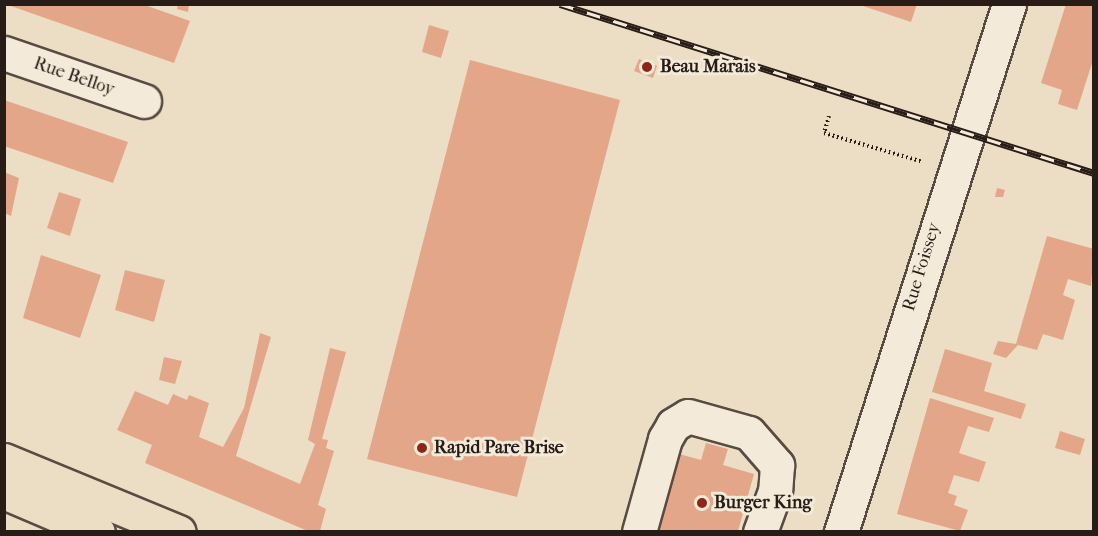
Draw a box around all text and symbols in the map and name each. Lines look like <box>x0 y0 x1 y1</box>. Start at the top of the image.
street label: Rue Belloy <box>31 53 117 101</box>
place label: Beau Marais <box>660 56 756 78</box>
marker: Beau Marais <box>638 58 656 76</box>
street label: Rue Foissey <box>898 220 946 314</box>
place label: Rapid Pare Brise <box>434 437 564 459</box>
marker: Rapid Pare Brise <box>415 441 429 455</box>
place label: Burger King <box>714 492 812 514</box>
marker: Burger King <box>695 496 709 510</box>

